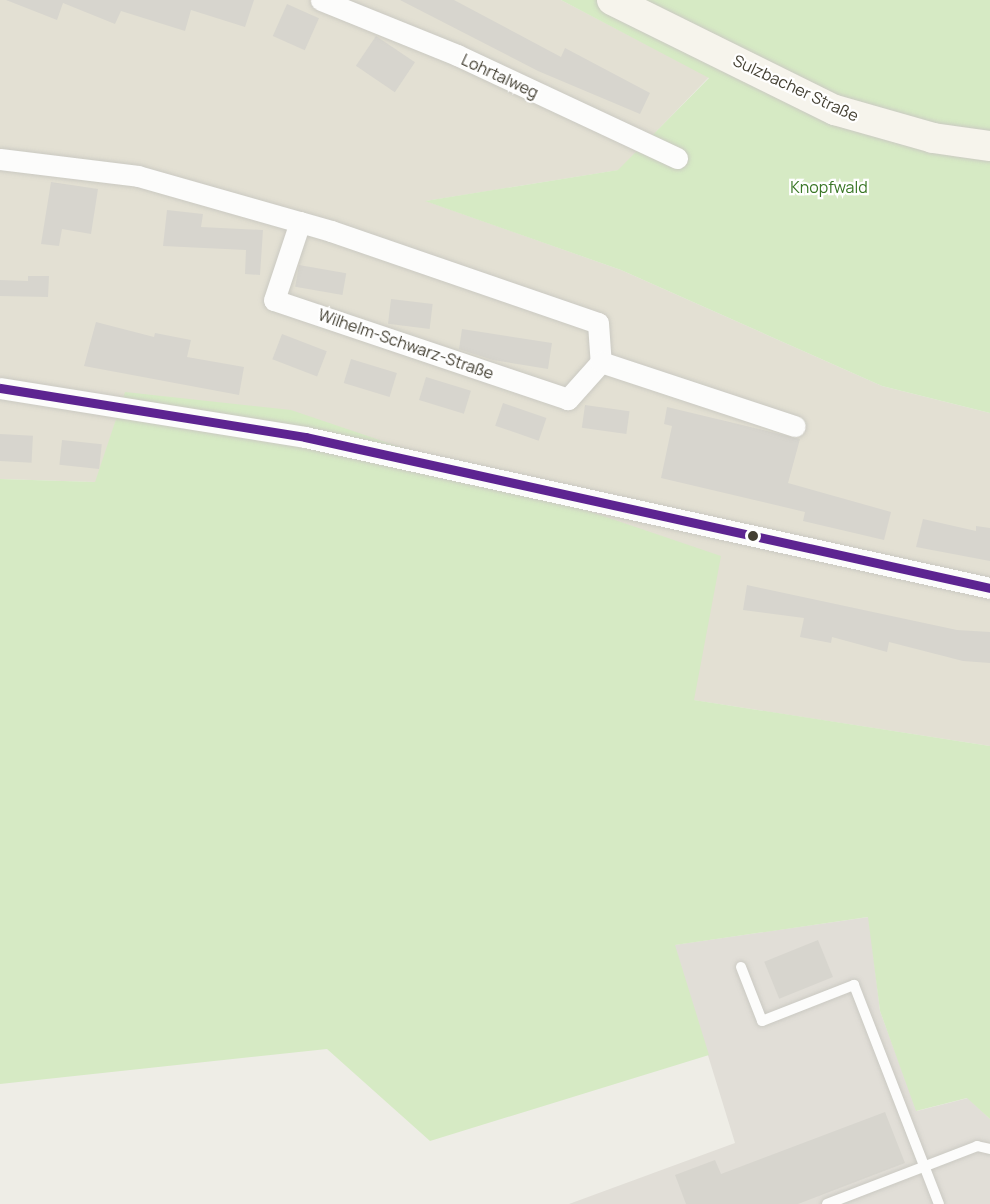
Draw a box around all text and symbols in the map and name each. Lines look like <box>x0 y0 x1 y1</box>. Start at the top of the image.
street label: Lohrtalweg <box>458 50 542 102</box>
street label: Sulzbacher Straße <box>730 51 862 125</box>
park label: Knopfwald <box>790 177 868 197</box>
street label: Wilhelm-Schwarz-Straße <box>316 305 496 383</box>
unlabelled marker <box>747 530 759 542</box>

